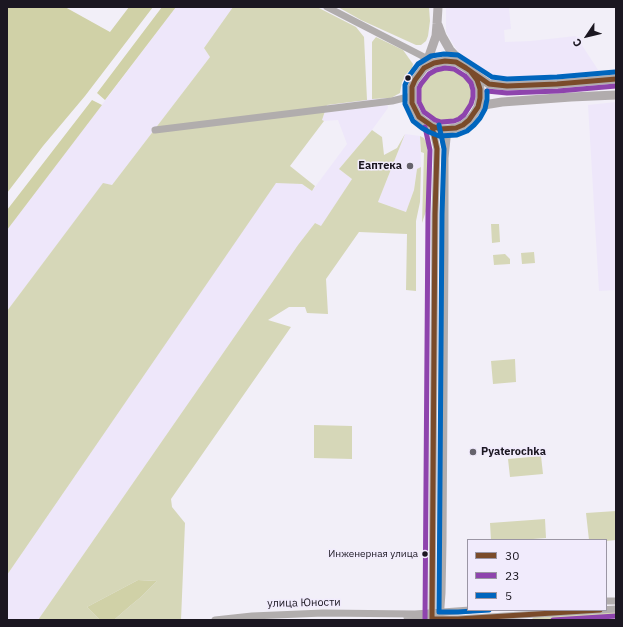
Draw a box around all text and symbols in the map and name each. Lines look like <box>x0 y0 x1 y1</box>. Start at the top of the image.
north arrow <box>567 16 607 56</box>
text: С <box>569 36 585 50</box>
unlabelled marker <box>403 73 413 83</box>
place label: Еаптека <box>358 159 402 173</box>
marker: Еаптека <box>405 161 415 171</box>
place label: Pyaterochka <box>481 445 546 459</box>
marker: Pyaterochka <box>468 447 478 457</box>
legend <box>467 539 607 611</box>
place label: Инженерная улица <box>328 548 418 560</box>
text: 30 <box>505 548 519 563</box>
marker: Инженерная улица <box>420 549 430 559</box>
text: 23 <box>505 568 519 583</box>
text: 5 <box>505 588 512 603</box>
street label: улица Юности <box>267 596 341 610</box>

